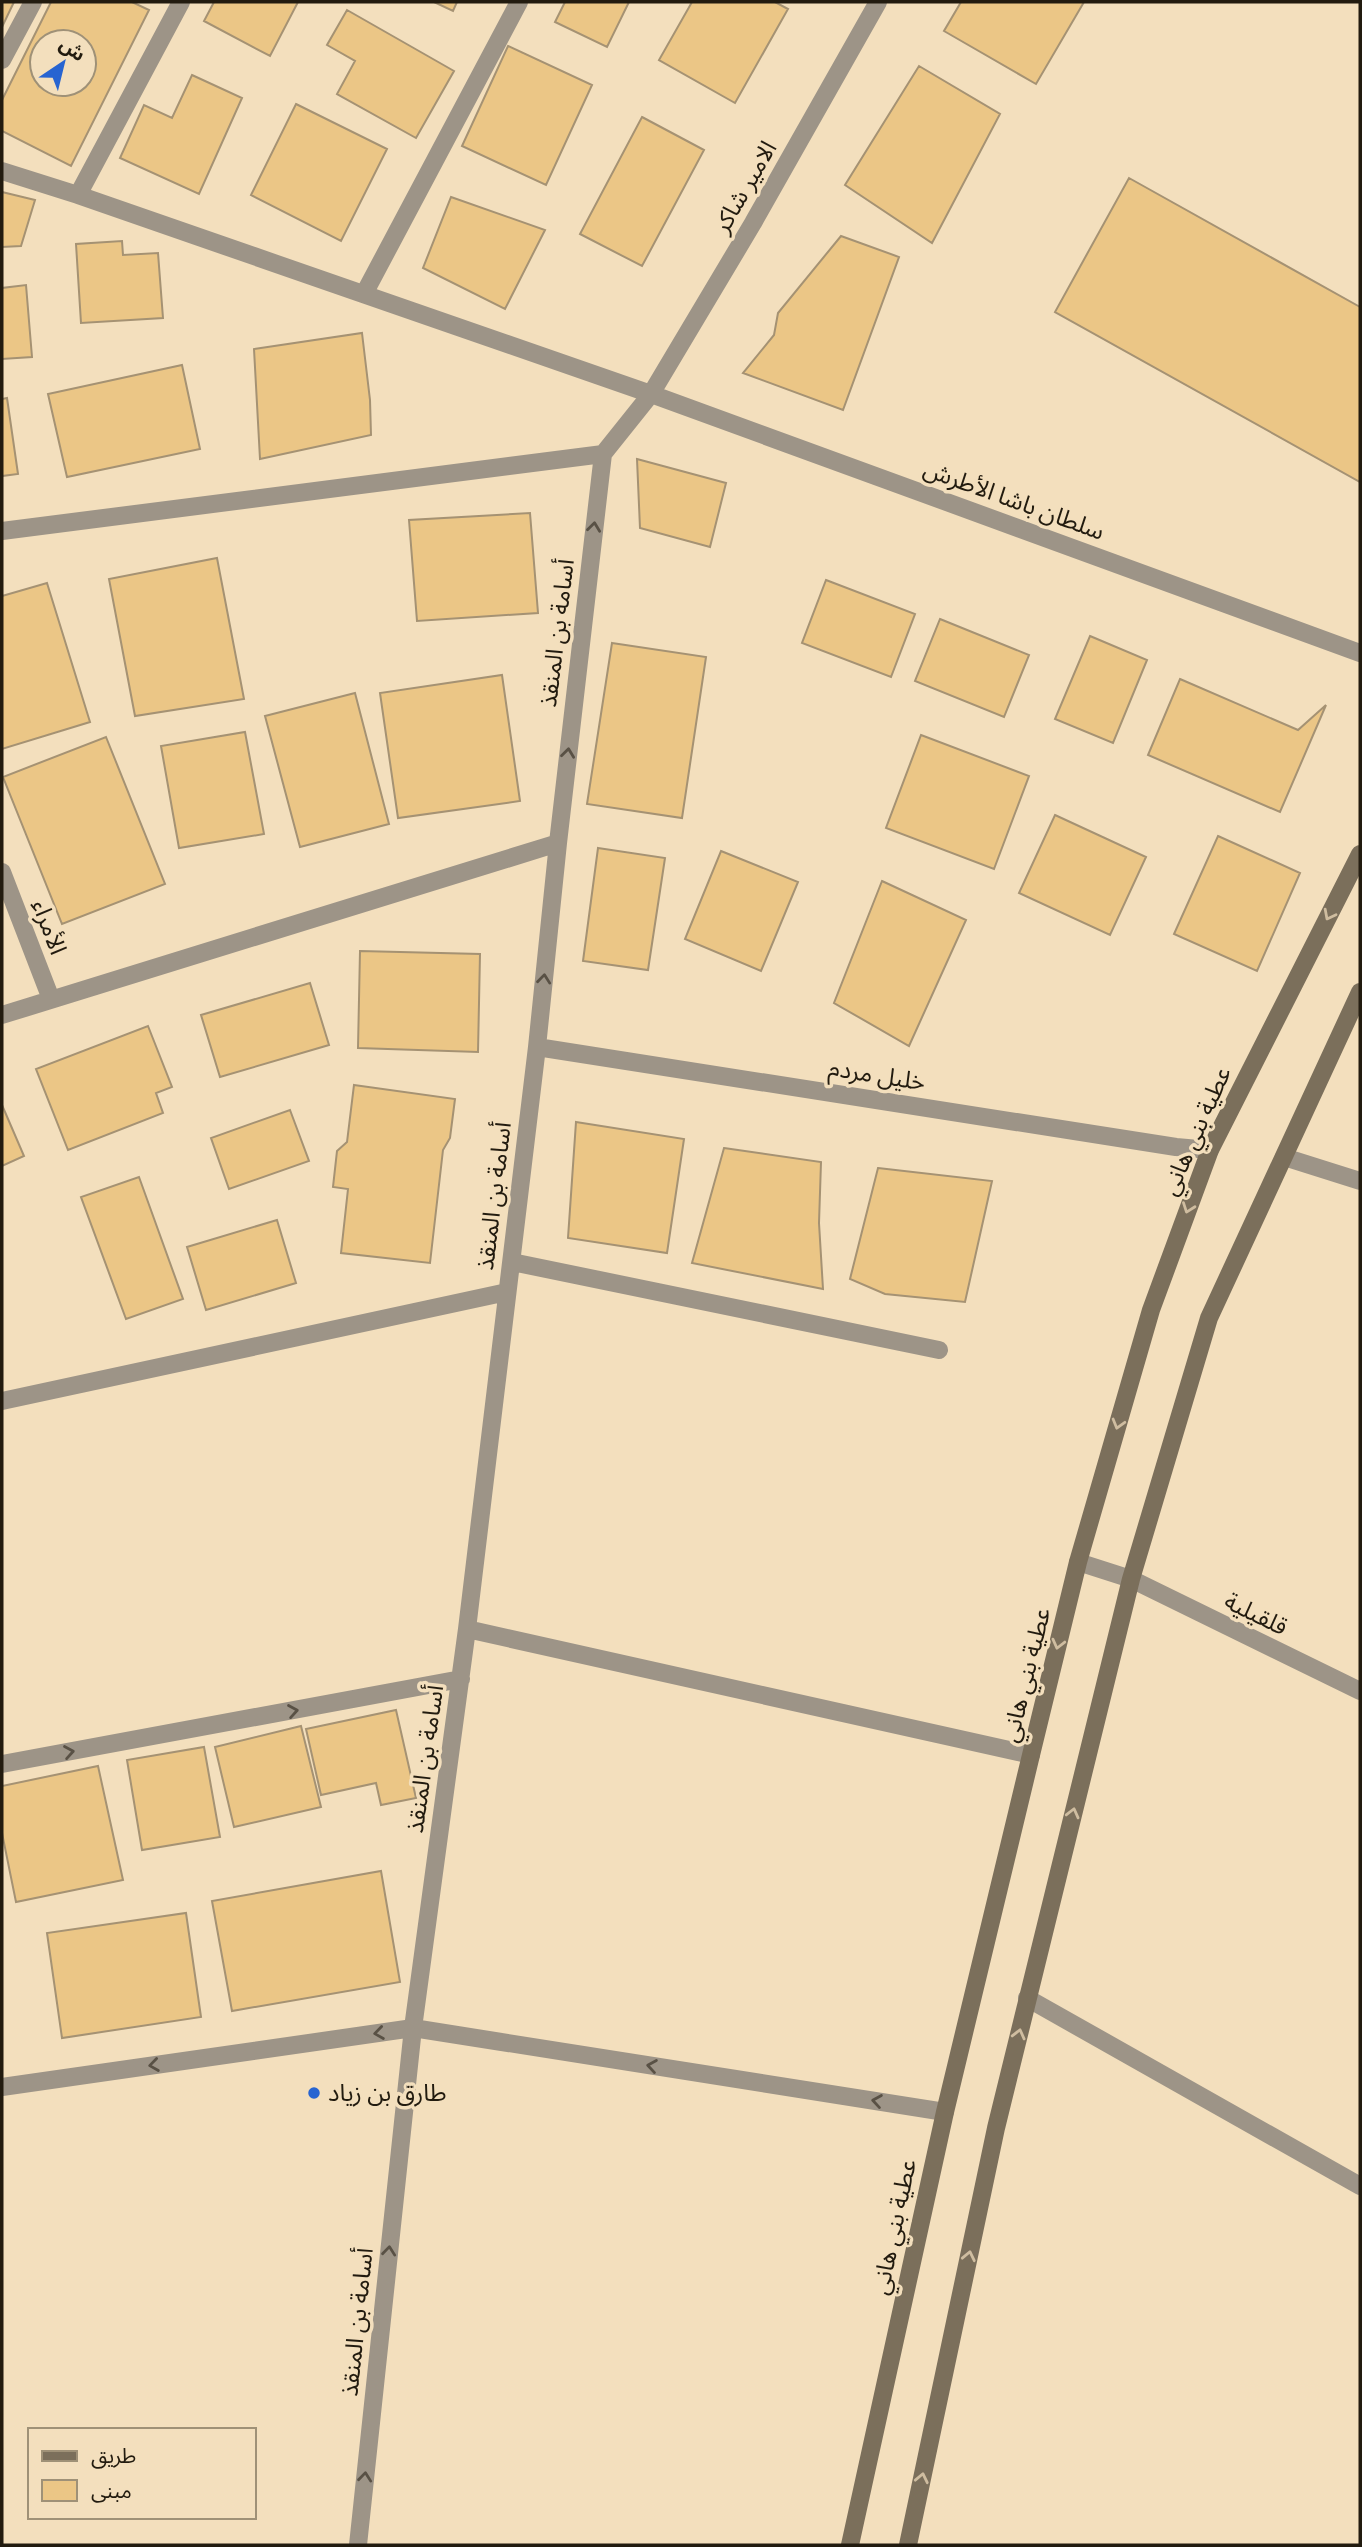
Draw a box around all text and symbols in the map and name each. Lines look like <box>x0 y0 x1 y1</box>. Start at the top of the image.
north arrow <box>28 28 98 98</box>
text: ش <box>55 31 91 67</box>
street label: الامير شاكر <box>704 135 783 239</box>
street label: سلطان باشا الأطرش <box>919 451 1109 547</box>
one-way arrow <box>587 521 602 532</box>
street label: أسامة بن المنقذ <box>531 557 581 709</box>
one-way arrow <box>561 747 576 758</box>
street label: الأمراء <box>25 894 75 959</box>
one-way arrow <box>1324 908 1338 920</box>
one-way arrow <box>536 973 551 984</box>
street label: خليل مردم <box>826 1051 928 1100</box>
street label: عطية بني هاني <box>1152 1061 1241 1202</box>
street label: أسامة بن المنقذ <box>468 1120 518 1272</box>
one-way arrow <box>1182 1201 1196 1213</box>
one-way arrow <box>1112 1418 1126 1430</box>
street label: قلقيلية <box>1220 1584 1293 1642</box>
street label: عطية بني هاني <box>993 1604 1061 1746</box>
one-way arrow <box>1052 1638 1067 1650</box>
street label: أسامة بن المنقذ <box>398 1683 450 1835</box>
one-way arrow <box>287 1704 299 1719</box>
one-way arrow <box>63 1745 75 1760</box>
one-way arrow <box>1065 1807 1079 1819</box>
one-way arrow <box>373 2025 385 2040</box>
one-way arrow <box>1011 2028 1025 2040</box>
one-way arrow <box>148 2058 160 2073</box>
one-way arrow <box>647 2059 658 2074</box>
place label: طارق بن زياد <box>328 2076 447 2108</box>
marker: طارق بن زياد <box>306 2085 322 2101</box>
one-way arrow <box>871 2094 883 2109</box>
street label: عطية بني هاني <box>863 2156 926 2298</box>
one-way arrow <box>381 2245 396 2256</box>
street label: أسامة بن المنقذ <box>332 2246 380 2398</box>
one-way arrow <box>960 2250 975 2262</box>
legend <box>28 2428 256 2519</box>
text: طريق <box>91 2441 136 2470</box>
one-way arrow <box>357 2472 372 2483</box>
one-way arrow <box>913 2472 928 2484</box>
text: مبنى <box>91 2476 132 2505</box>

